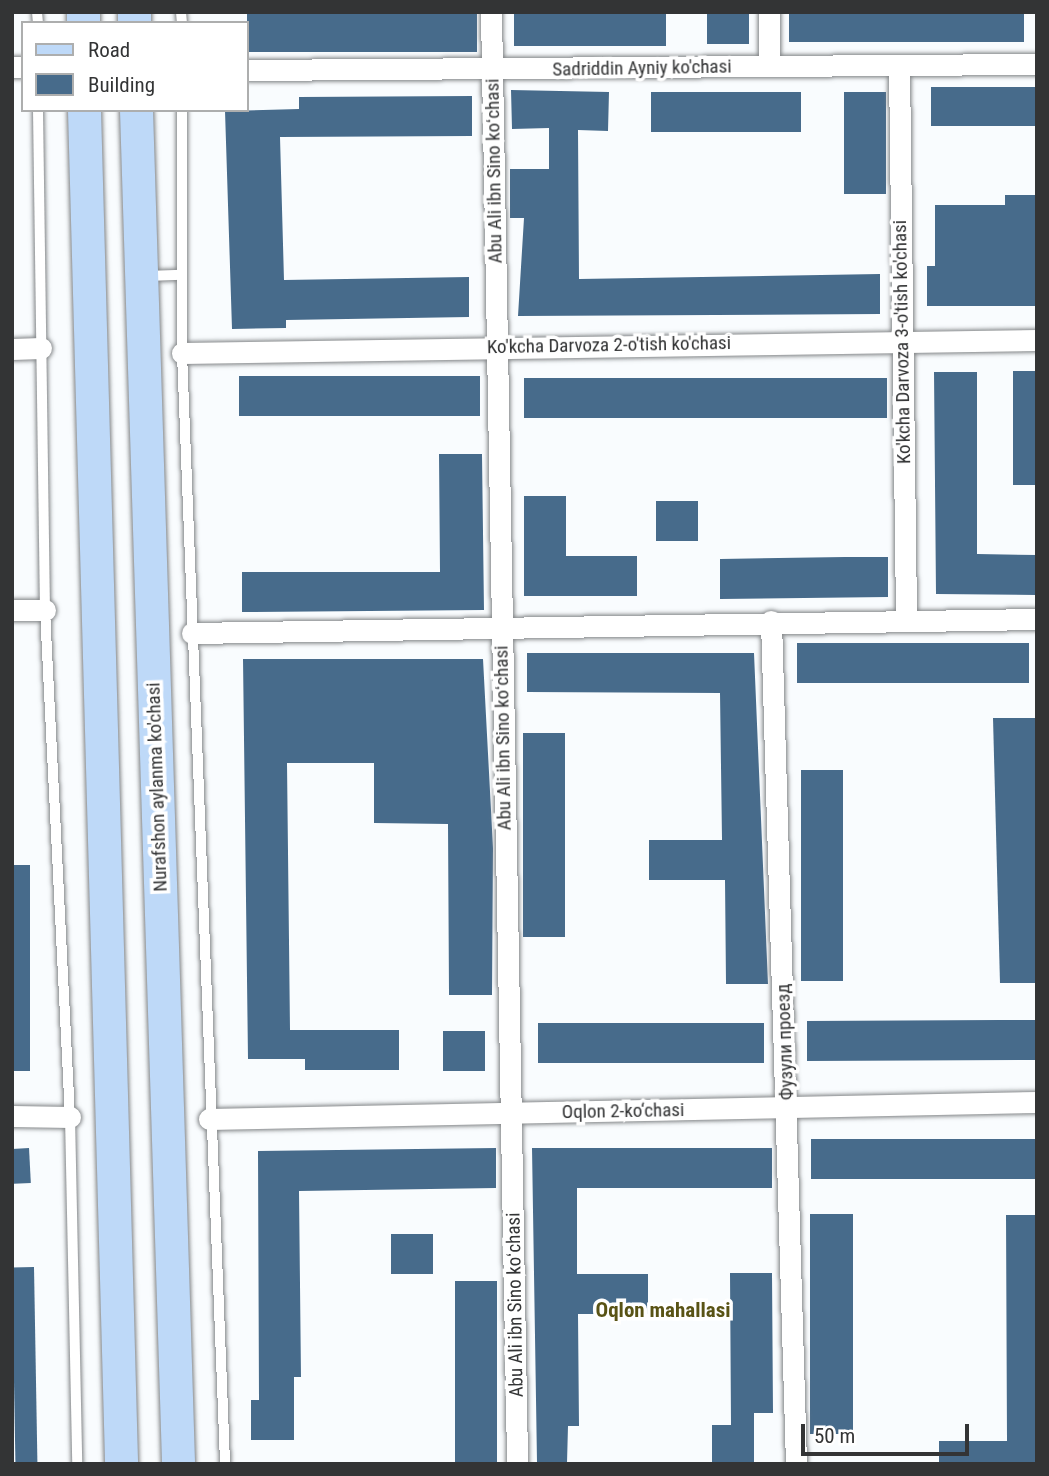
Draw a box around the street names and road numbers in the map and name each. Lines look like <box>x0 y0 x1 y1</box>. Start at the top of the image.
street label: Sadriddin Ayniy ko'chasi <box>552 55 732 81</box>
street label: Abu Ali ibn Sino koʻchasi <box>481 78 507 264</box>
street label: Ko'kcha Darvoza 3-o'tish ko'chasi <box>888 220 916 464</box>
street label: Ko'kcha Darvoza 2-o'tish ko'chasi <box>487 331 731 359</box>
street label: Abu Ali ibn Sino koʻchasi <box>490 645 516 831</box>
street label: Nurafshon aylanma ko'chasi <box>142 682 172 892</box>
street label: Фузули проезд <box>772 983 798 1101</box>
street label: Oqlon 2-ko‘chasi <box>562 1099 684 1123</box>
street label: Abu Ali ibn Sino koʻchasi <box>502 1212 528 1398</box>

